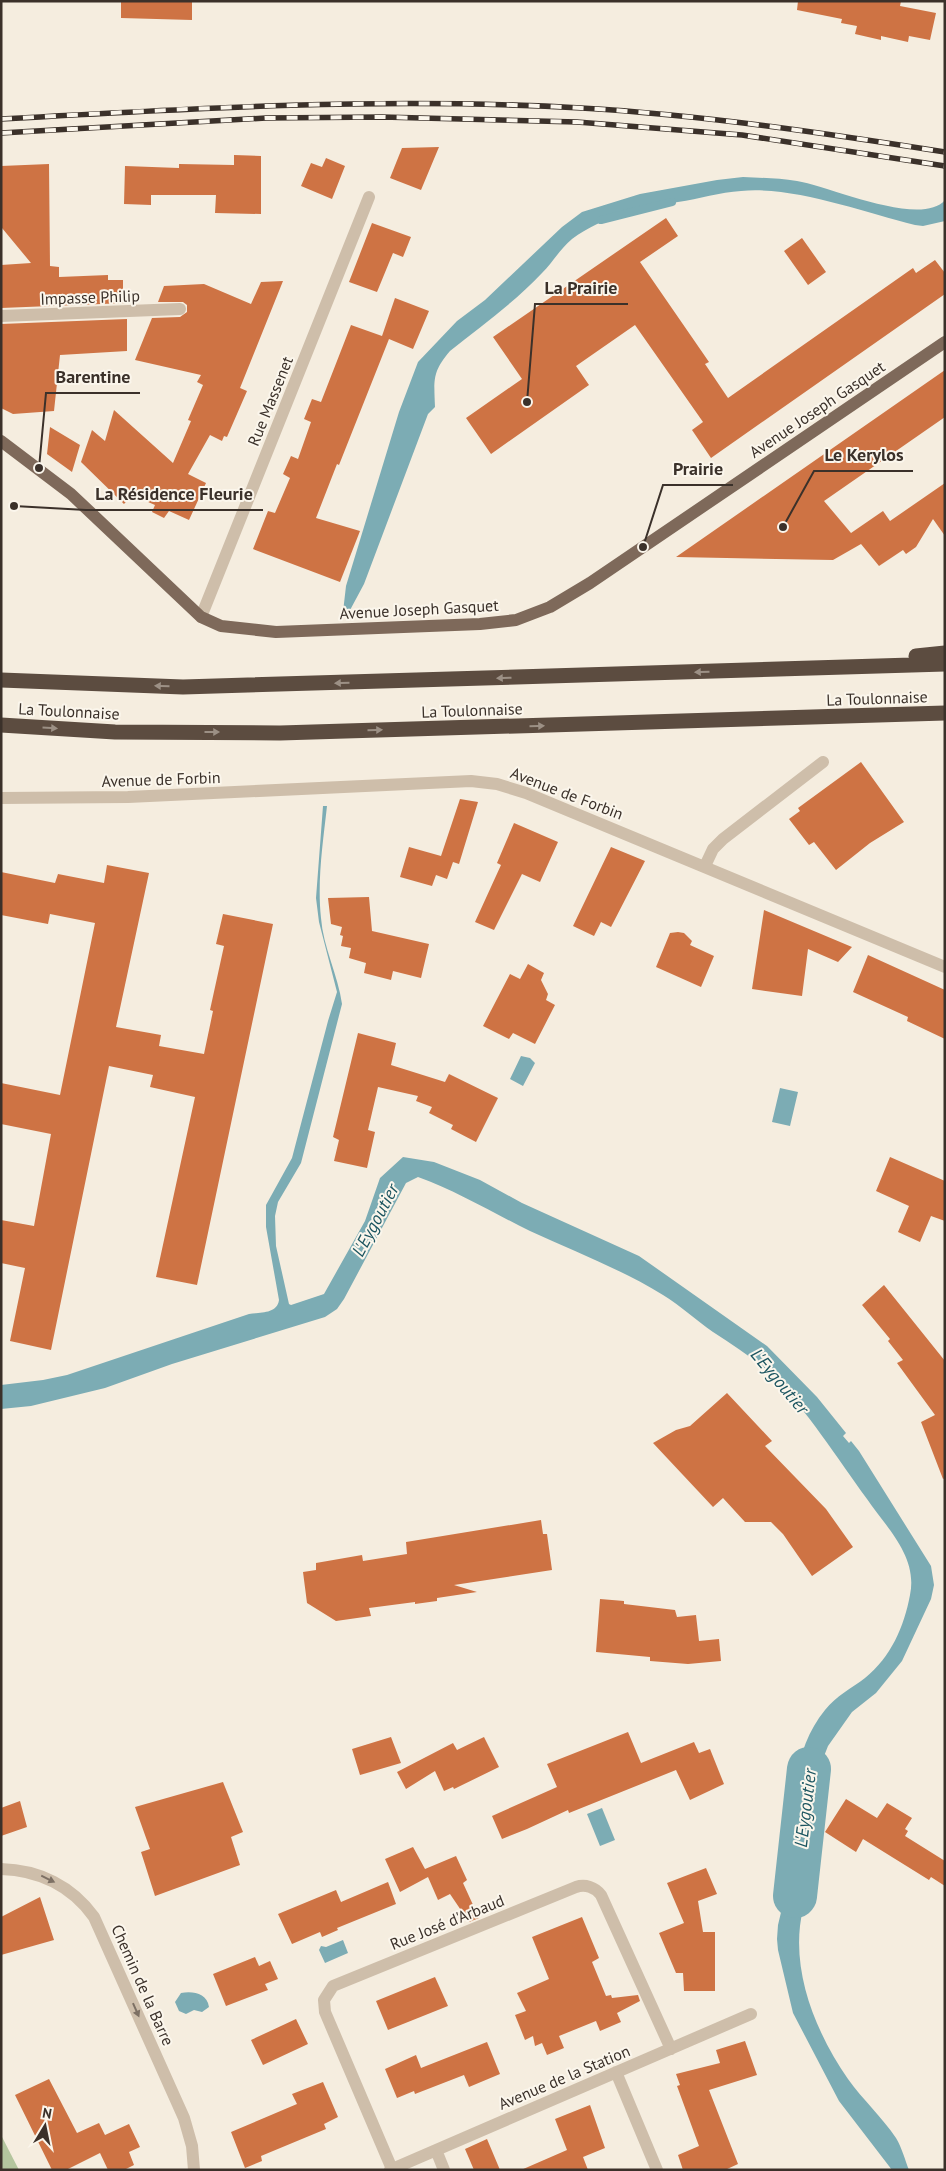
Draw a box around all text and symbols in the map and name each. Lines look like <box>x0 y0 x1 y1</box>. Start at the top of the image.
callout: La Prairie <box>535 271 628 304</box>
text: La Prairie <box>545 276 617 299</box>
street label: Impasse Philip <box>40 285 140 309</box>
street label: Rue Massenet <box>243 353 297 449</box>
street label: Avenue Joseph Gasquet <box>745 356 889 462</box>
callout: Barentine <box>46 360 140 393</box>
text: Barentine <box>56 365 130 388</box>
callout: Le Kerylos <box>814 438 913 471</box>
text: Le Kerylos <box>824 443 904 466</box>
callout: Prairie <box>663 452 733 485</box>
text: Prairie <box>673 457 723 480</box>
callout: La Résidence Fleurie <box>86 477 263 510</box>
text: La Résidence Fleurie <box>95 482 253 505</box>
street label: Avenue Joseph Gasquet <box>339 595 500 623</box>
one-way arrow <box>693 668 709 676</box>
one-way arrow <box>496 675 512 683</box>
one-way arrow <box>333 680 349 688</box>
one-way arrow <box>154 682 170 690</box>
street label: La Toulonnaise <box>826 686 928 710</box>
street label: La Toulonnaise <box>18 698 120 724</box>
street label: La Toulonnaise <box>421 698 523 722</box>
one-way arrow <box>529 721 545 729</box>
one-way arrow <box>42 724 58 732</box>
one-way arrow <box>367 726 383 734</box>
one-way arrow <box>205 728 221 736</box>
street label: Avenue de Forbin <box>508 762 626 824</box>
street label: Avenue de Forbin <box>101 767 221 791</box>
water label: L'Eygoutier <box>346 1179 404 1260</box>
water label: L'Eygoutier <box>746 1343 815 1419</box>
water label: L'Eygoutier <box>789 1766 821 1849</box>
one-way arrow <box>41 1876 55 1884</box>
street label: Rue José d'Arbaud <box>387 1890 507 1954</box>
street label: Chemin de la Barre <box>107 1921 179 2049</box>
one-way arrow <box>132 2003 140 2017</box>
street label: Avenue de la Station <box>495 2040 633 2114</box>
north arrow <box>20 2101 70 2151</box>
text: N <box>41 2104 53 2123</box>

